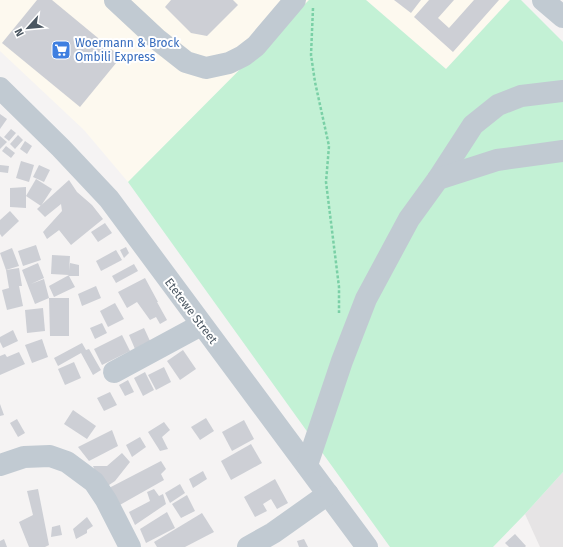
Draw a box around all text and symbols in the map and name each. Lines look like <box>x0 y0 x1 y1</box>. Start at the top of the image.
north arrow <box>8 8 48 48</box>
text: N <box>12 26 27 39</box>
place label: Woermann & Brock Ombili Express <box>75 36 180 64</box>
supermarket icon: Woermann & Brock Ombili Express <box>50 39 72 61</box>
street label: Etetewe Street <box>162 275 221 347</box>

